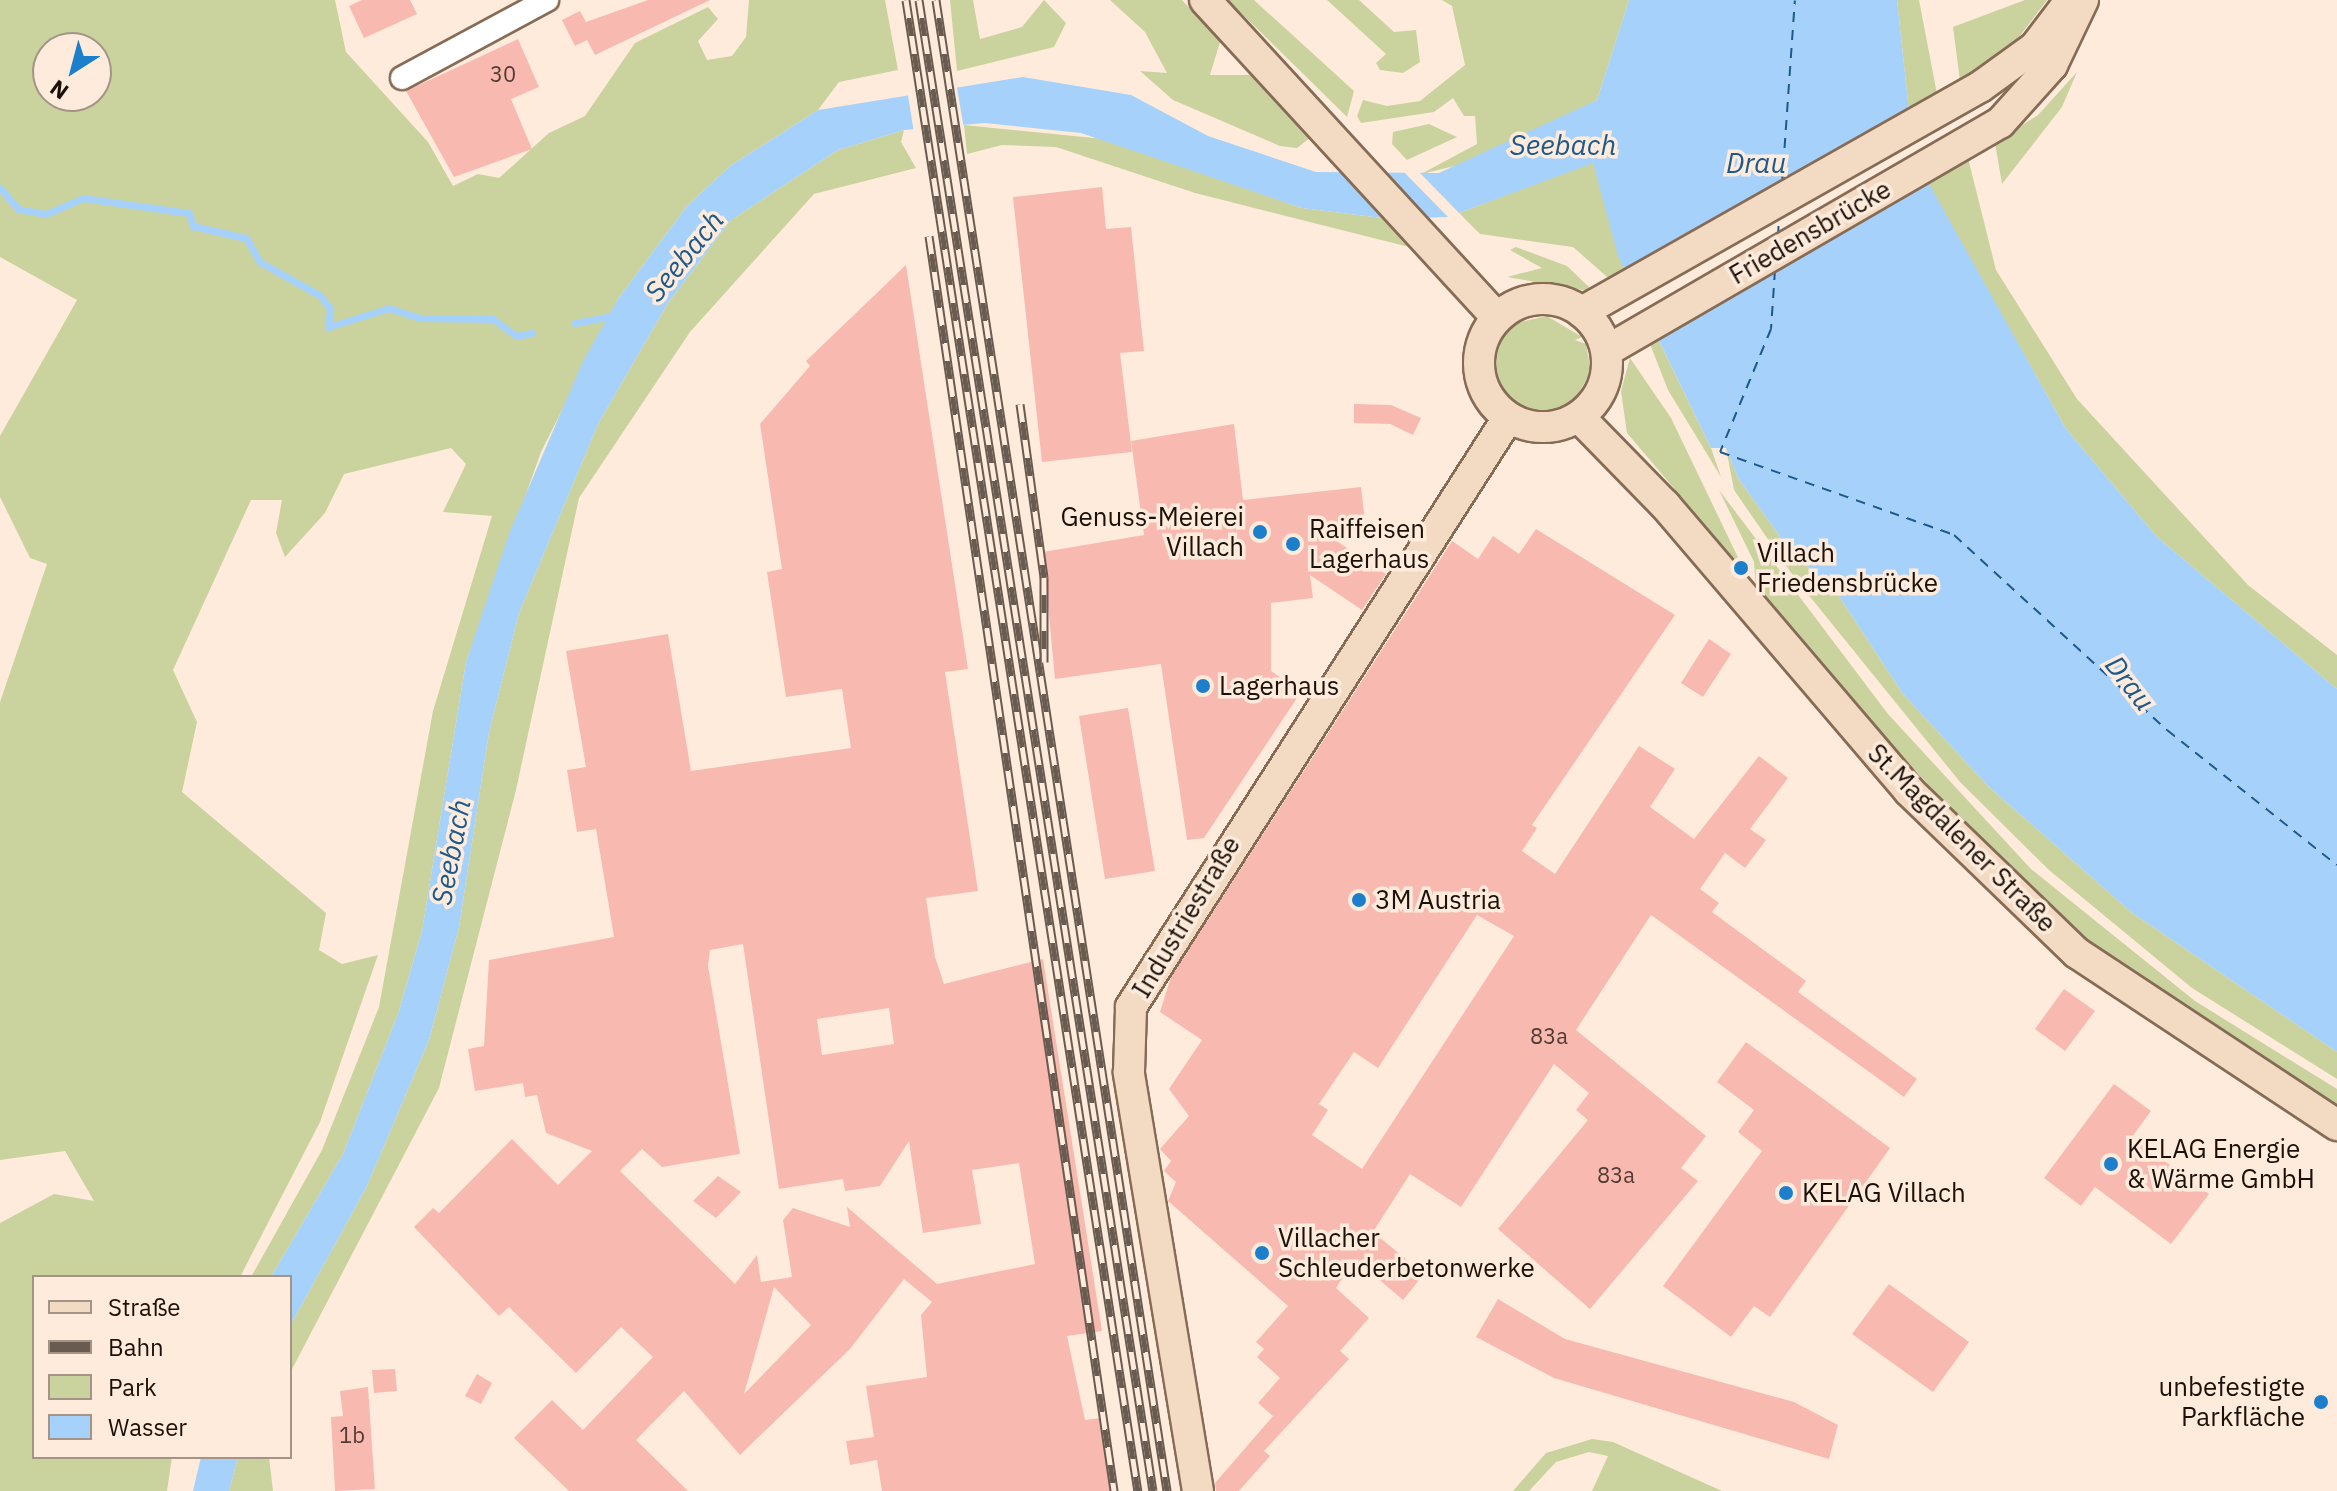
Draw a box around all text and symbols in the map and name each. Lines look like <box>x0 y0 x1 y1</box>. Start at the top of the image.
north arrow <box>32 32 112 112</box>
house number: 30 <box>490 61 516 87</box>
text: N <box>44 74 74 107</box>
water label: Seebach <box>1510 128 1616 162</box>
water label: Drau <box>1726 146 1786 180</box>
street label: Friedensbrücke <box>1724 173 1896 291</box>
water label: Seebach <box>637 204 731 308</box>
place label: Genuss-Meierei Villach <box>1060 501 1244 562</box>
place label: Raiffeisen Lagerhaus <box>1309 513 1429 574</box>
marker: Genuss-Meierei Villach <box>1251 523 1269 541</box>
marker: Raiffeisen Lagerhaus <box>1284 535 1302 553</box>
place label: Villach Friedensbrücke <box>1757 537 1938 598</box>
marker: Villach Friedensbrücke <box>1732 559 1750 577</box>
water label: Drau <box>2098 649 2162 717</box>
place label: Lagerhaus <box>1219 670 1339 702</box>
marker: Lagerhaus <box>1194 677 1212 695</box>
street label: St.Magdalener Straße <box>1861 737 2063 939</box>
water label: Seebach <box>424 796 478 908</box>
street label: Industriestraße <box>1126 831 1246 1003</box>
place label: 3M Austria <box>1375 884 1501 916</box>
marker: 3M Austria <box>1350 891 1368 909</box>
house number: 83a <box>1530 1023 1568 1049</box>
place label: KELAG Energie & Wärme GmbH <box>2127 1133 2315 1194</box>
marker: KELAG Energie & Wärme GmbH <box>2102 1155 2120 1173</box>
house number: 83a <box>1597 1162 1635 1188</box>
place label: KELAG Villach <box>1802 1177 1966 1209</box>
marker: KELAG Villach <box>1777 1184 1795 1202</box>
place label: Villacher Schleuderbetonwerke <box>1278 1222 1535 1284</box>
marker: Villacher Schleuderbetonwerke <box>1253 1244 1271 1262</box>
legend <box>32 1275 292 1459</box>
text: Straße <box>108 1291 180 1323</box>
text: Bahn <box>108 1331 164 1363</box>
text: Park <box>108 1371 157 1403</box>
place label: unbefestigte Parkfläche <box>2158 1371 2305 1432</box>
marker: unbefestigte Parkfläche <box>2312 1393 2330 1411</box>
text: Wasser <box>108 1411 187 1443</box>
house number: 1b <box>339 1422 365 1448</box>

